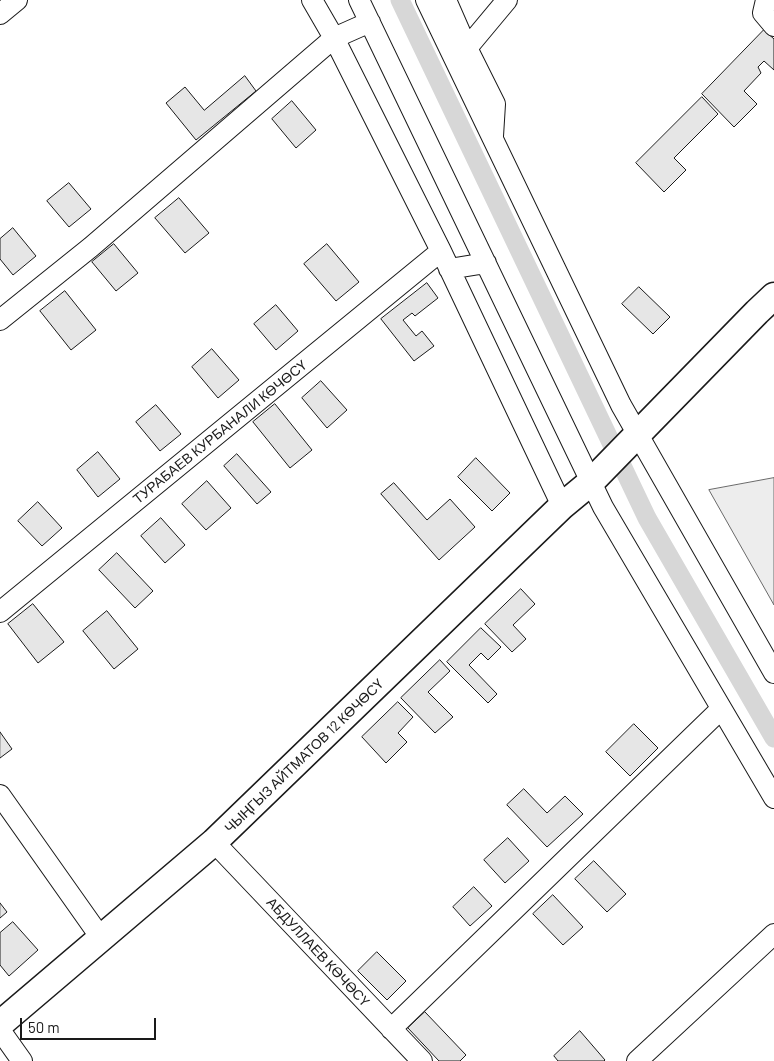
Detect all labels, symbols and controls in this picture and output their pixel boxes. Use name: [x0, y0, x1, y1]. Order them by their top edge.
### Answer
street label: ТУРАБАЕВ КУРБАНАЛИ КӨЧӨСҮ: [130, 357, 310, 507]
street label: ЧЫҢГЫЗ АЙТМАТОВ 12 КӨЧӨСҮ: [221, 676, 387, 836]
street label: АБДУЛЛАЕВ КӨЧӨСҮ: [263, 894, 373, 1010]
scale bar: [22, 1008, 159, 1040]
text: 50 m: [28, 1018, 60, 1036]

